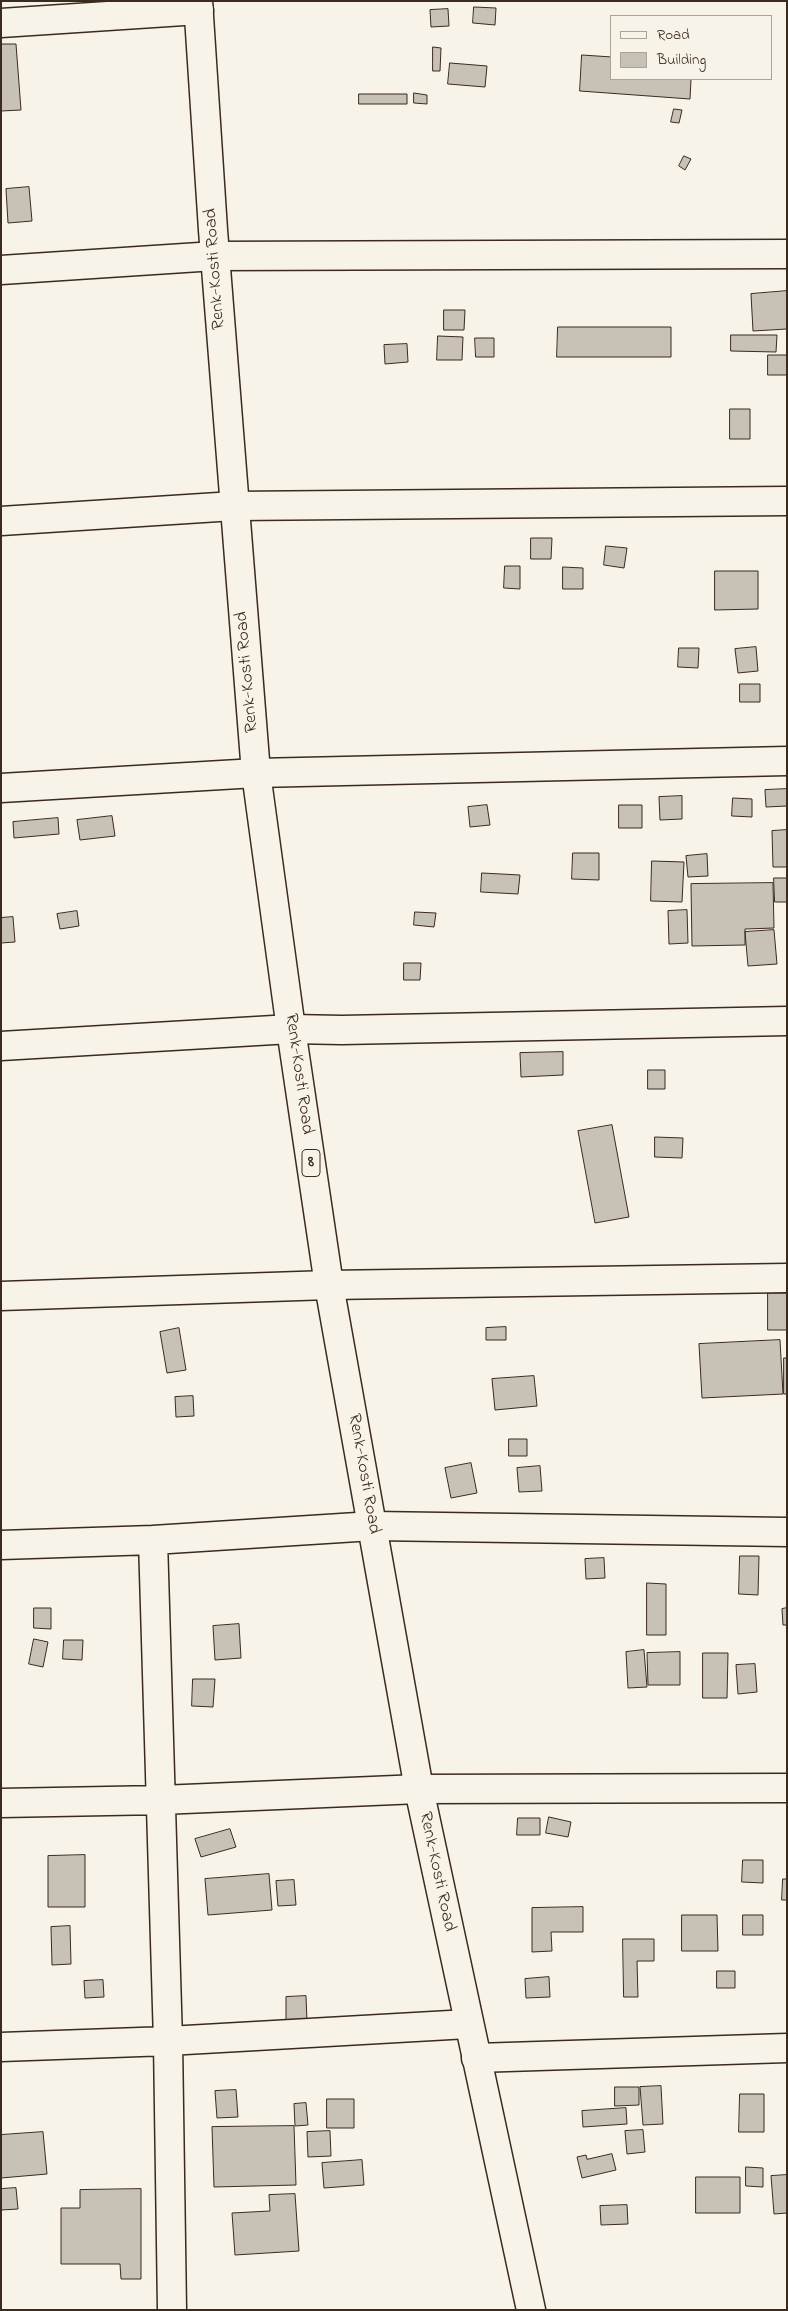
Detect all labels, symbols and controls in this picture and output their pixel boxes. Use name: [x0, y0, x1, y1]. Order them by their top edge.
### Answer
legend: [610, 15, 773, 80]
text: Road: [657, 24, 690, 46]
text: Building: [657, 49, 706, 71]
street label: Renk-Kosti Road: [201, 208, 231, 330]
street label: Renk-Kosti Road: [232, 610, 264, 734]
street label: Renk-Kosti Road: [279, 1012, 317, 1136]
road number: 8: [302, 1150, 320, 1176]
street label: Renk-Kosti Road: [342, 1412, 384, 1536]
street label: Renk-Kosti Road: [413, 1810, 459, 1934]

